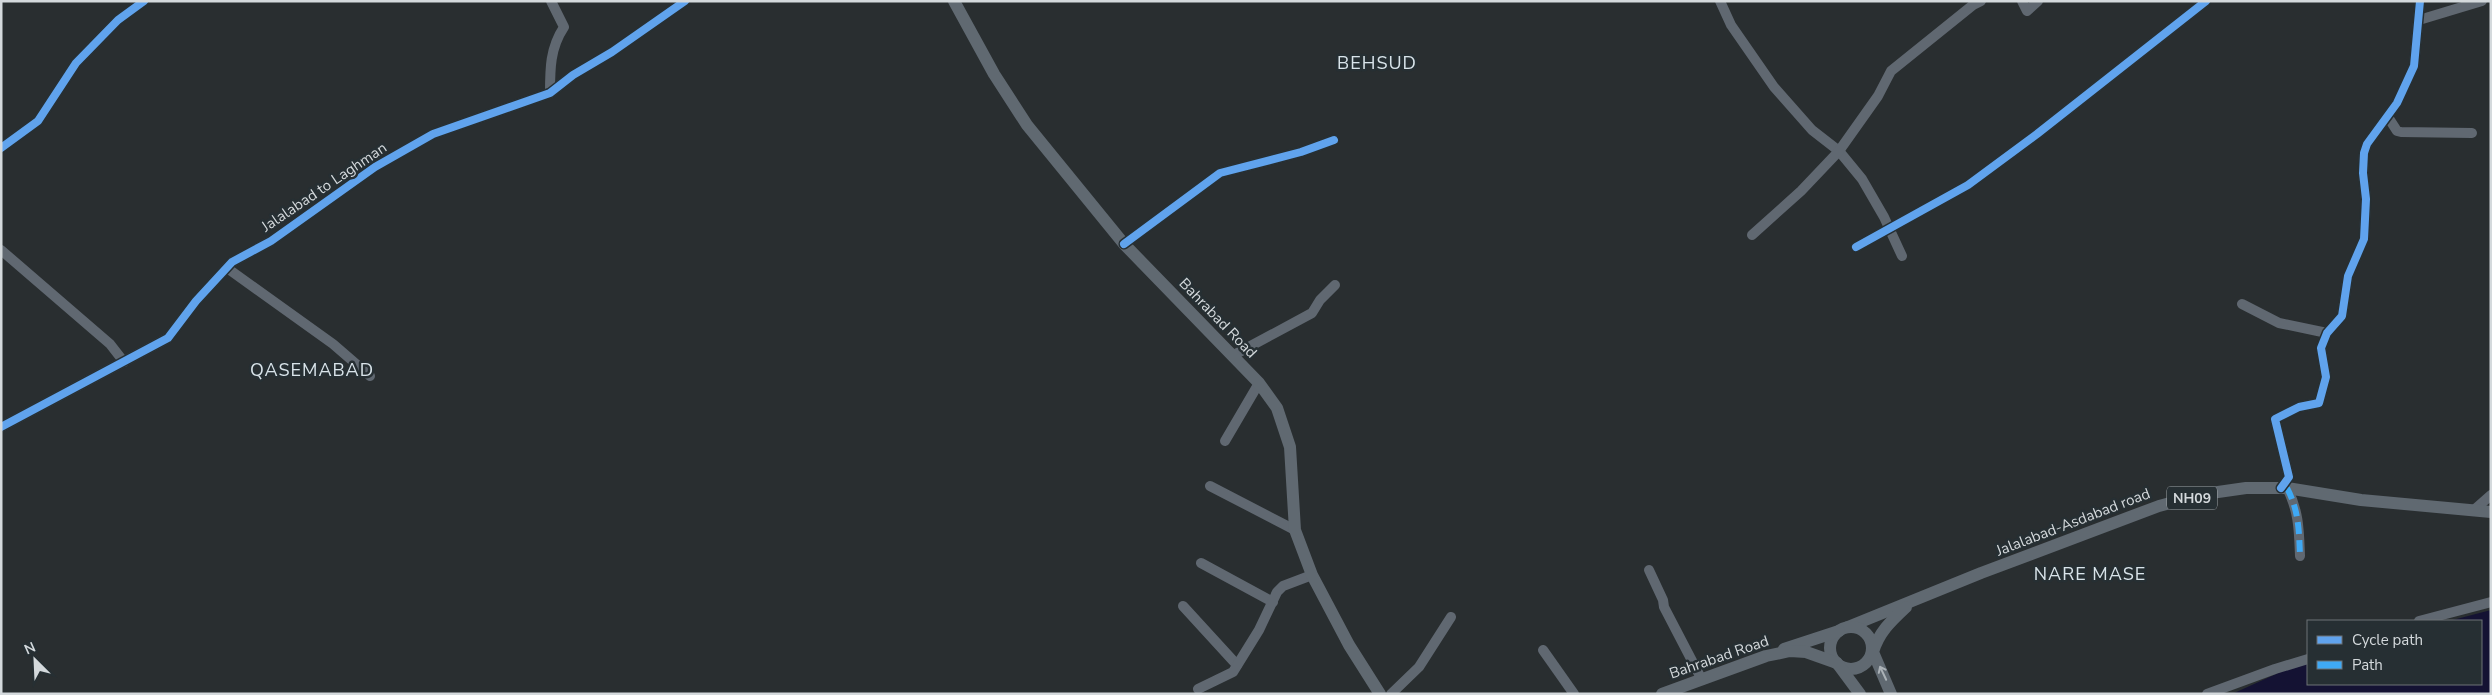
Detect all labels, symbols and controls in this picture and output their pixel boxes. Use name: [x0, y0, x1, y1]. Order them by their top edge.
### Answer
district label: BEHSUD: [1337, 51, 1417, 75]
street label: Jalalabad to Laghman: [257, 138, 391, 237]
street label: Bahrabad Road: [1175, 274, 1261, 362]
district label: QASEMABAD: [250, 358, 374, 382]
street label: Jalalabad-Asdabad road: [1992, 483, 2153, 561]
road number: NH09: [2167, 486, 2217, 509]
district label: NARE MASE: [2034, 562, 2146, 586]
legend: [2307, 620, 2482, 685]
text: Cycle path: [2352, 630, 2423, 650]
street label: Bahrabad Road: [1667, 631, 1771, 683]
north arrow: [10, 635, 60, 685]
text: N: [21, 638, 39, 659]
text: Path: [2352, 655, 2383, 675]
one-way arrow: [1877, 666, 1887, 681]

